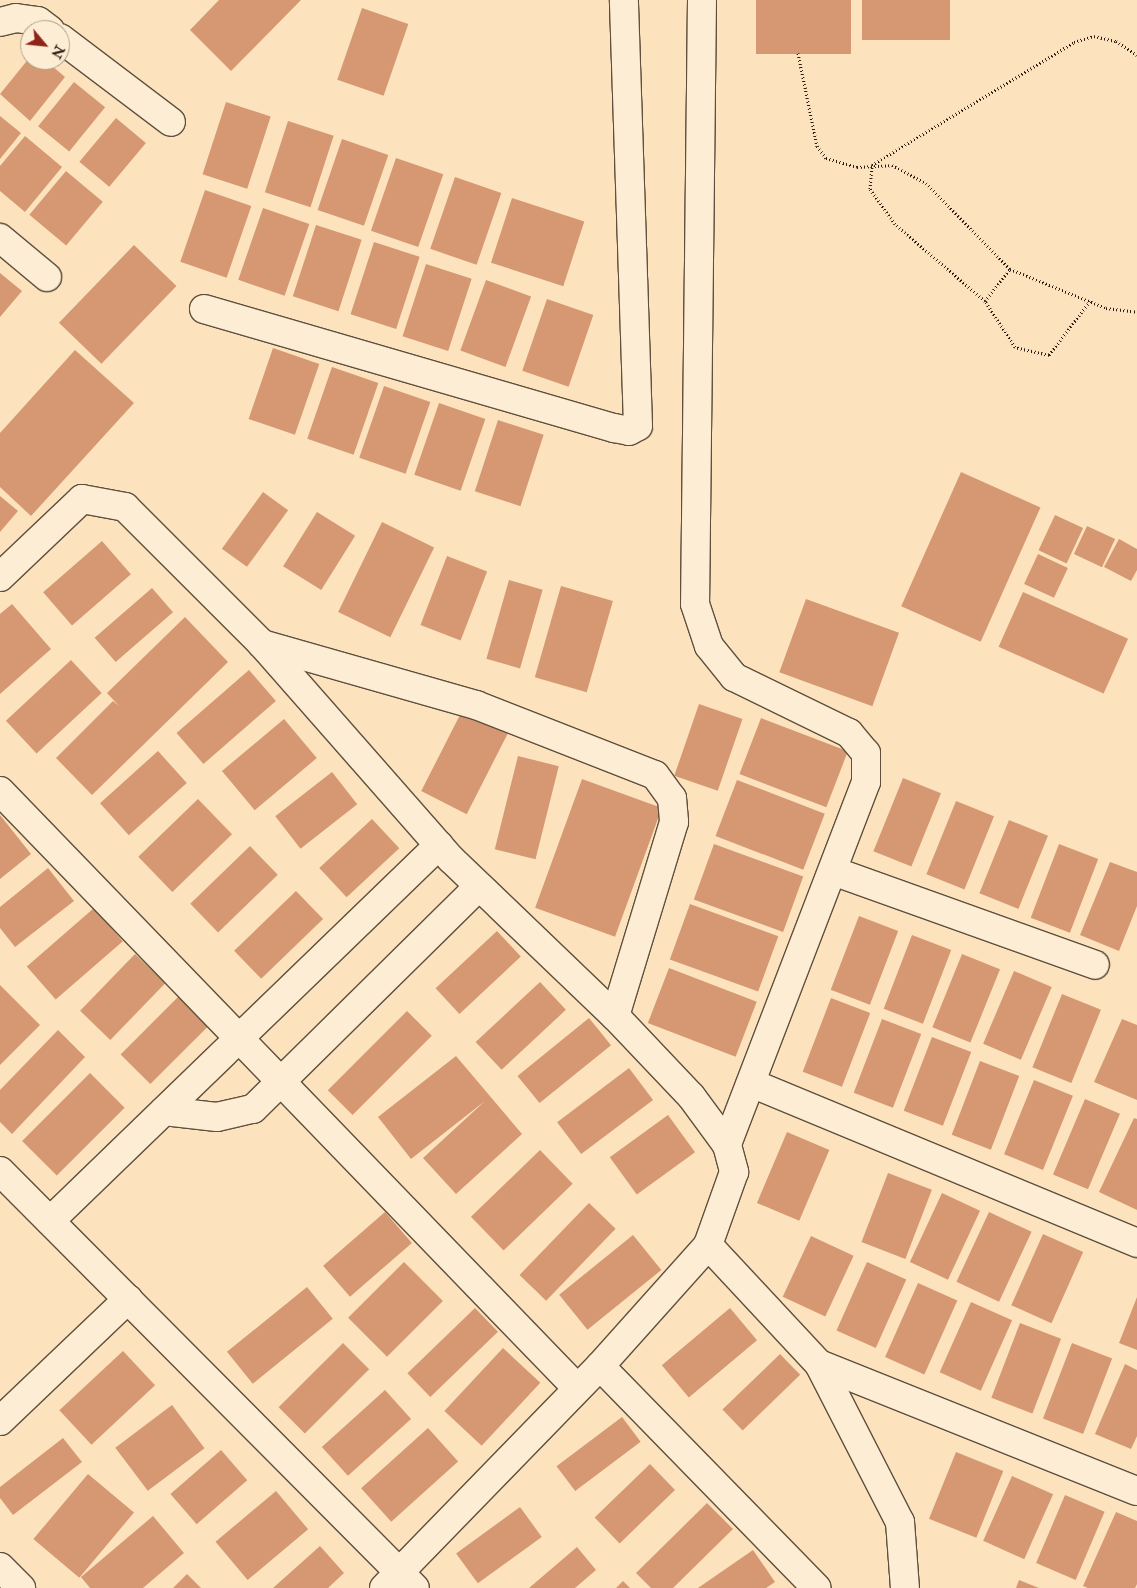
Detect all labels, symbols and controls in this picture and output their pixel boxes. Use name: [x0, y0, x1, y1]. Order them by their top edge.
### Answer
north arrow: [20, 20, 70, 70]
text: N: [47, 42, 68, 61]

